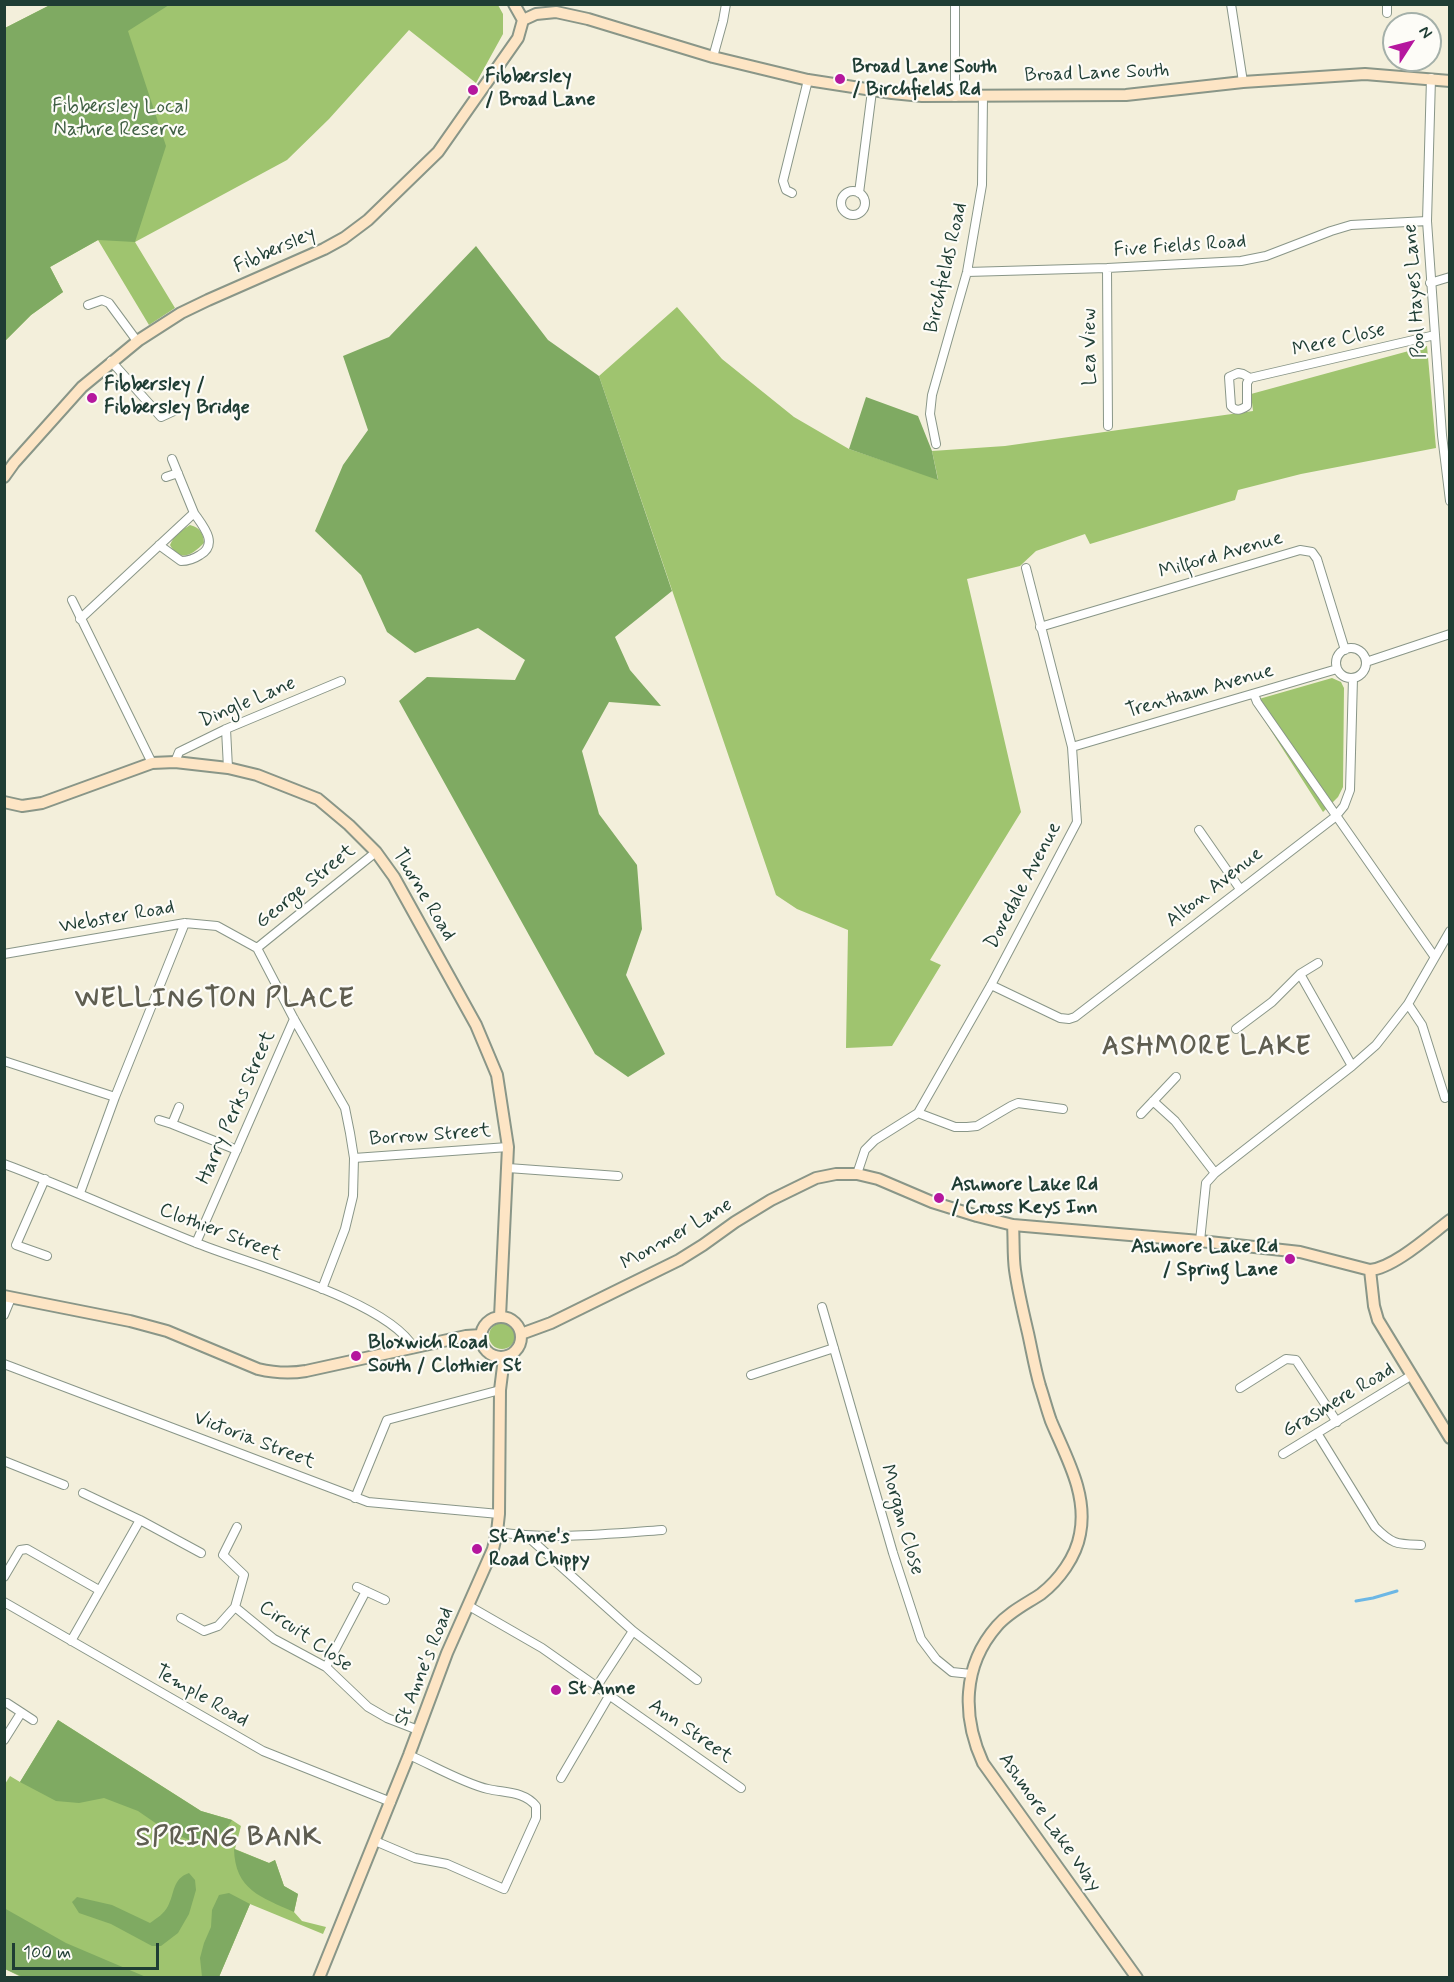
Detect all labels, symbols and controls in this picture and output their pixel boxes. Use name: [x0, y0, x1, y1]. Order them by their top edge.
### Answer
north arrow: [1382, 12, 1442, 72]
text: N: [1414, 22, 1437, 43]
place label: Broad Lane South / Birchfields Rd: [852, 56, 997, 103]
street label: Broad Lane South: [1024, 59, 1170, 89]
place label: Fibbersley / Broad Lane: [485, 66, 595, 113]
marker: Broad Lane South / Birchfields Rd: [833, 72, 847, 86]
marker: Fibbersley / Broad Lane: [466, 83, 480, 97]
park label: Fibbersley Local Nature Reserve: [52, 96, 188, 143]
street label: Birchfields Road: [920, 200, 974, 336]
street label: Fibbersley: [230, 222, 320, 280]
street label: Pool Hayes Lane: [1399, 223, 1433, 359]
street label: Five Fields Road: [1113, 230, 1247, 264]
street label: Lea View: [1079, 309, 1103, 385]
street label: Mere Close: [1290, 319, 1388, 363]
place label: Fibbersley / Fibbersley Bridge: [104, 374, 250, 421]
marker: Fibbersley / Fibbersley Bridge: [85, 391, 99, 405]
street label: Milford Avenue: [1156, 527, 1286, 585]
street label: Trentham Avenue: [1123, 659, 1277, 725]
street label: Dingle Lane: [196, 672, 300, 734]
street label: Dovedale Avenue: [980, 818, 1068, 954]
street label: George Street: [251, 839, 361, 935]
street label: Alton Avenue: [1162, 843, 1268, 933]
street label: Thorne Road: [386, 844, 460, 946]
street label: Webster Road: [58, 896, 176, 940]
district label: WELLINGTON PLACE: [76, 985, 354, 1017]
street label: Harry Perks Street: [192, 1028, 282, 1188]
district label: ASHMORE LAKE: [1103, 1033, 1311, 1065]
street label: Borrow Street: [368, 1120, 492, 1152]
place label: Ashmore Lake Rd / Cross Keys Inn: [951, 1174, 1098, 1221]
marker: Ashmore Lake Rd / Cross Keys Inn: [932, 1191, 946, 1205]
street label: Monmer Lane: [617, 1193, 737, 1277]
street label: Clothier Street: [155, 1199, 285, 1267]
place label: Ashmore Lake Rd / Spring Lane: [1131, 1236, 1278, 1283]
marker: Ashmore Lake Rd / Spring Lane: [1283, 1252, 1297, 1266]
place label: Bloxwich Road South / Clothier St: [368, 1332, 521, 1379]
marker: Bloxwich Road South / Clothier St: [349, 1349, 363, 1363]
street label: Grasmere Road: [1279, 1358, 1399, 1444]
street label: Victoria Street: [190, 1407, 318, 1475]
street label: Morgan Close: [874, 1462, 928, 1578]
place label: St Anne's Road Chippy: [489, 1526, 590, 1573]
marker: St Anne's Road Chippy: [470, 1542, 484, 1556]
street label: Circuit Close: [254, 1596, 356, 1678]
street label: St Anne's Road: [390, 1604, 460, 1730]
street label: Temple Road: [150, 1660, 252, 1734]
place label: St Anne: [568, 1678, 635, 1702]
marker: St Anne: [549, 1683, 563, 1697]
street label: Ann Street: [643, 1694, 737, 1770]
street label: Ashmore Lake Way: [992, 1749, 1106, 1897]
district label: SPRING BANK: [136, 1824, 322, 1856]
scale bar: [15, 1931, 162, 1969]
text: 100 m: [23, 1941, 71, 1965]

